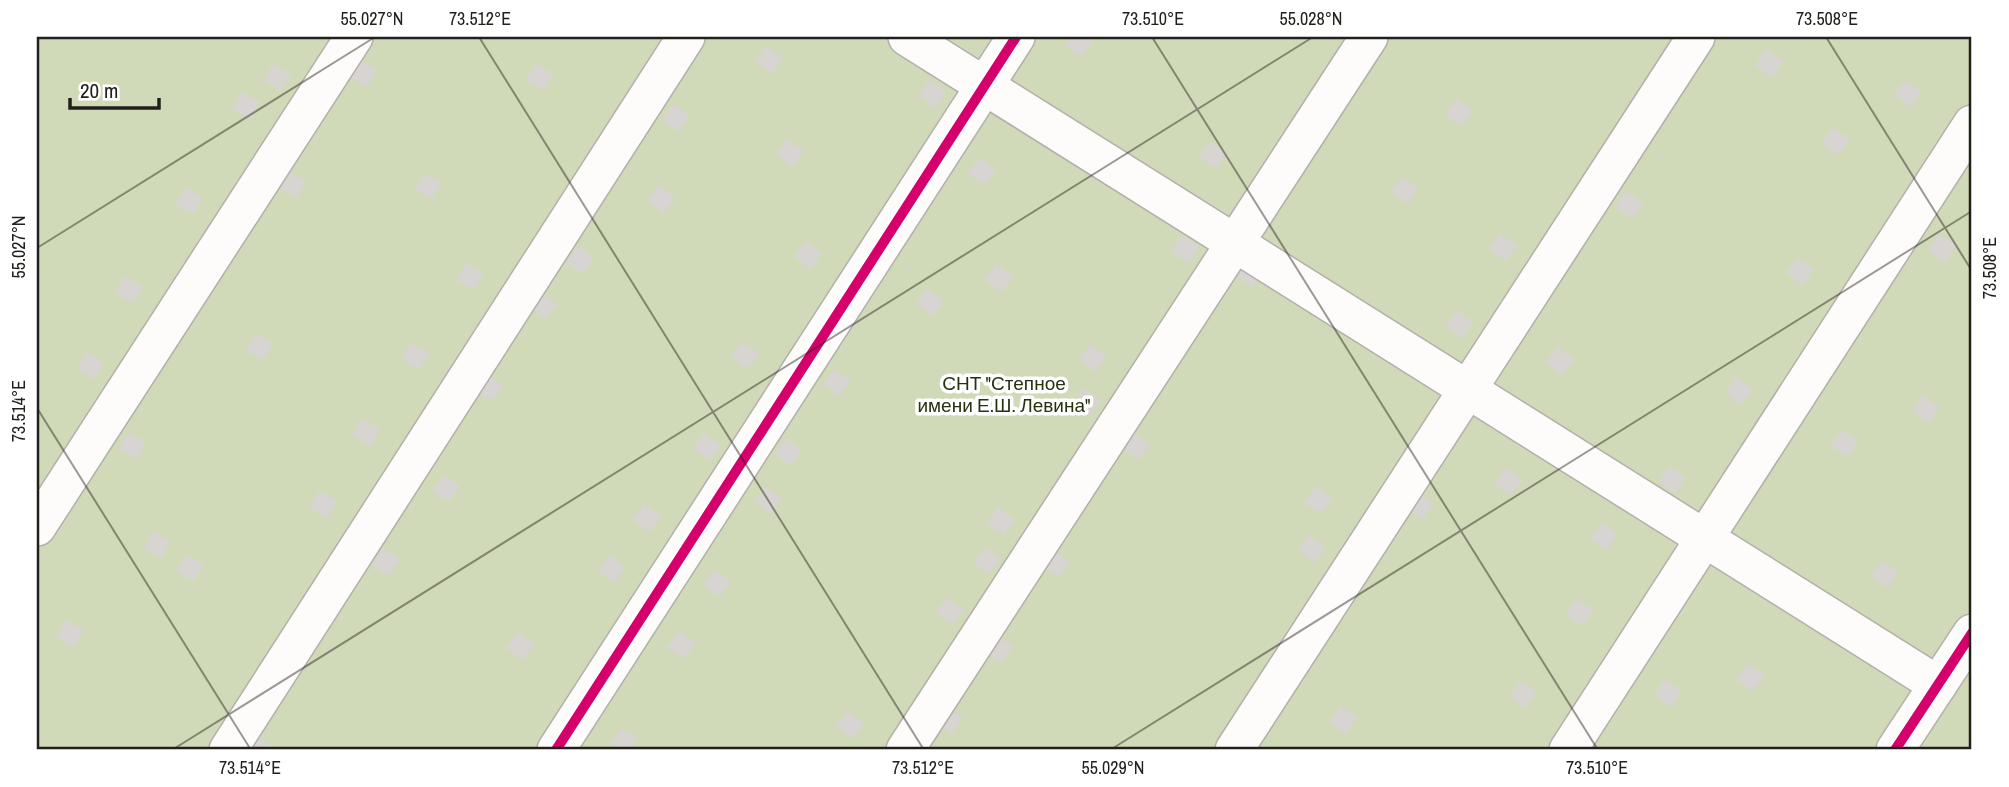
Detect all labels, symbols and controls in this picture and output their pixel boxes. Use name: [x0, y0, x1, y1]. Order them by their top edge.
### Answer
text: 55.027°N: [341, 6, 404, 31]
text: 73.512°E: [449, 6, 511, 31]
text: 73.510°E: [1122, 6, 1184, 31]
text: 55.028°N: [1280, 6, 1343, 31]
text: 73.508°E: [1796, 6, 1858, 31]
scale bar: [70, 66, 159, 110]
text: 20 m: [80, 76, 118, 105]
text: 55.027°N: [6, 216, 31, 279]
text: 73.508°E: [1977, 237, 2002, 299]
park label: СНТ "Степное имени Е.Ш. Левина": [917, 370, 1091, 418]
text: 73.514°E: [6, 380, 31, 442]
text: 73.514°E: [219, 755, 281, 780]
text: 73.512°E: [892, 755, 954, 780]
text: 55.029°N: [1082, 755, 1145, 780]
text: 73.510°E: [1566, 755, 1628, 780]

